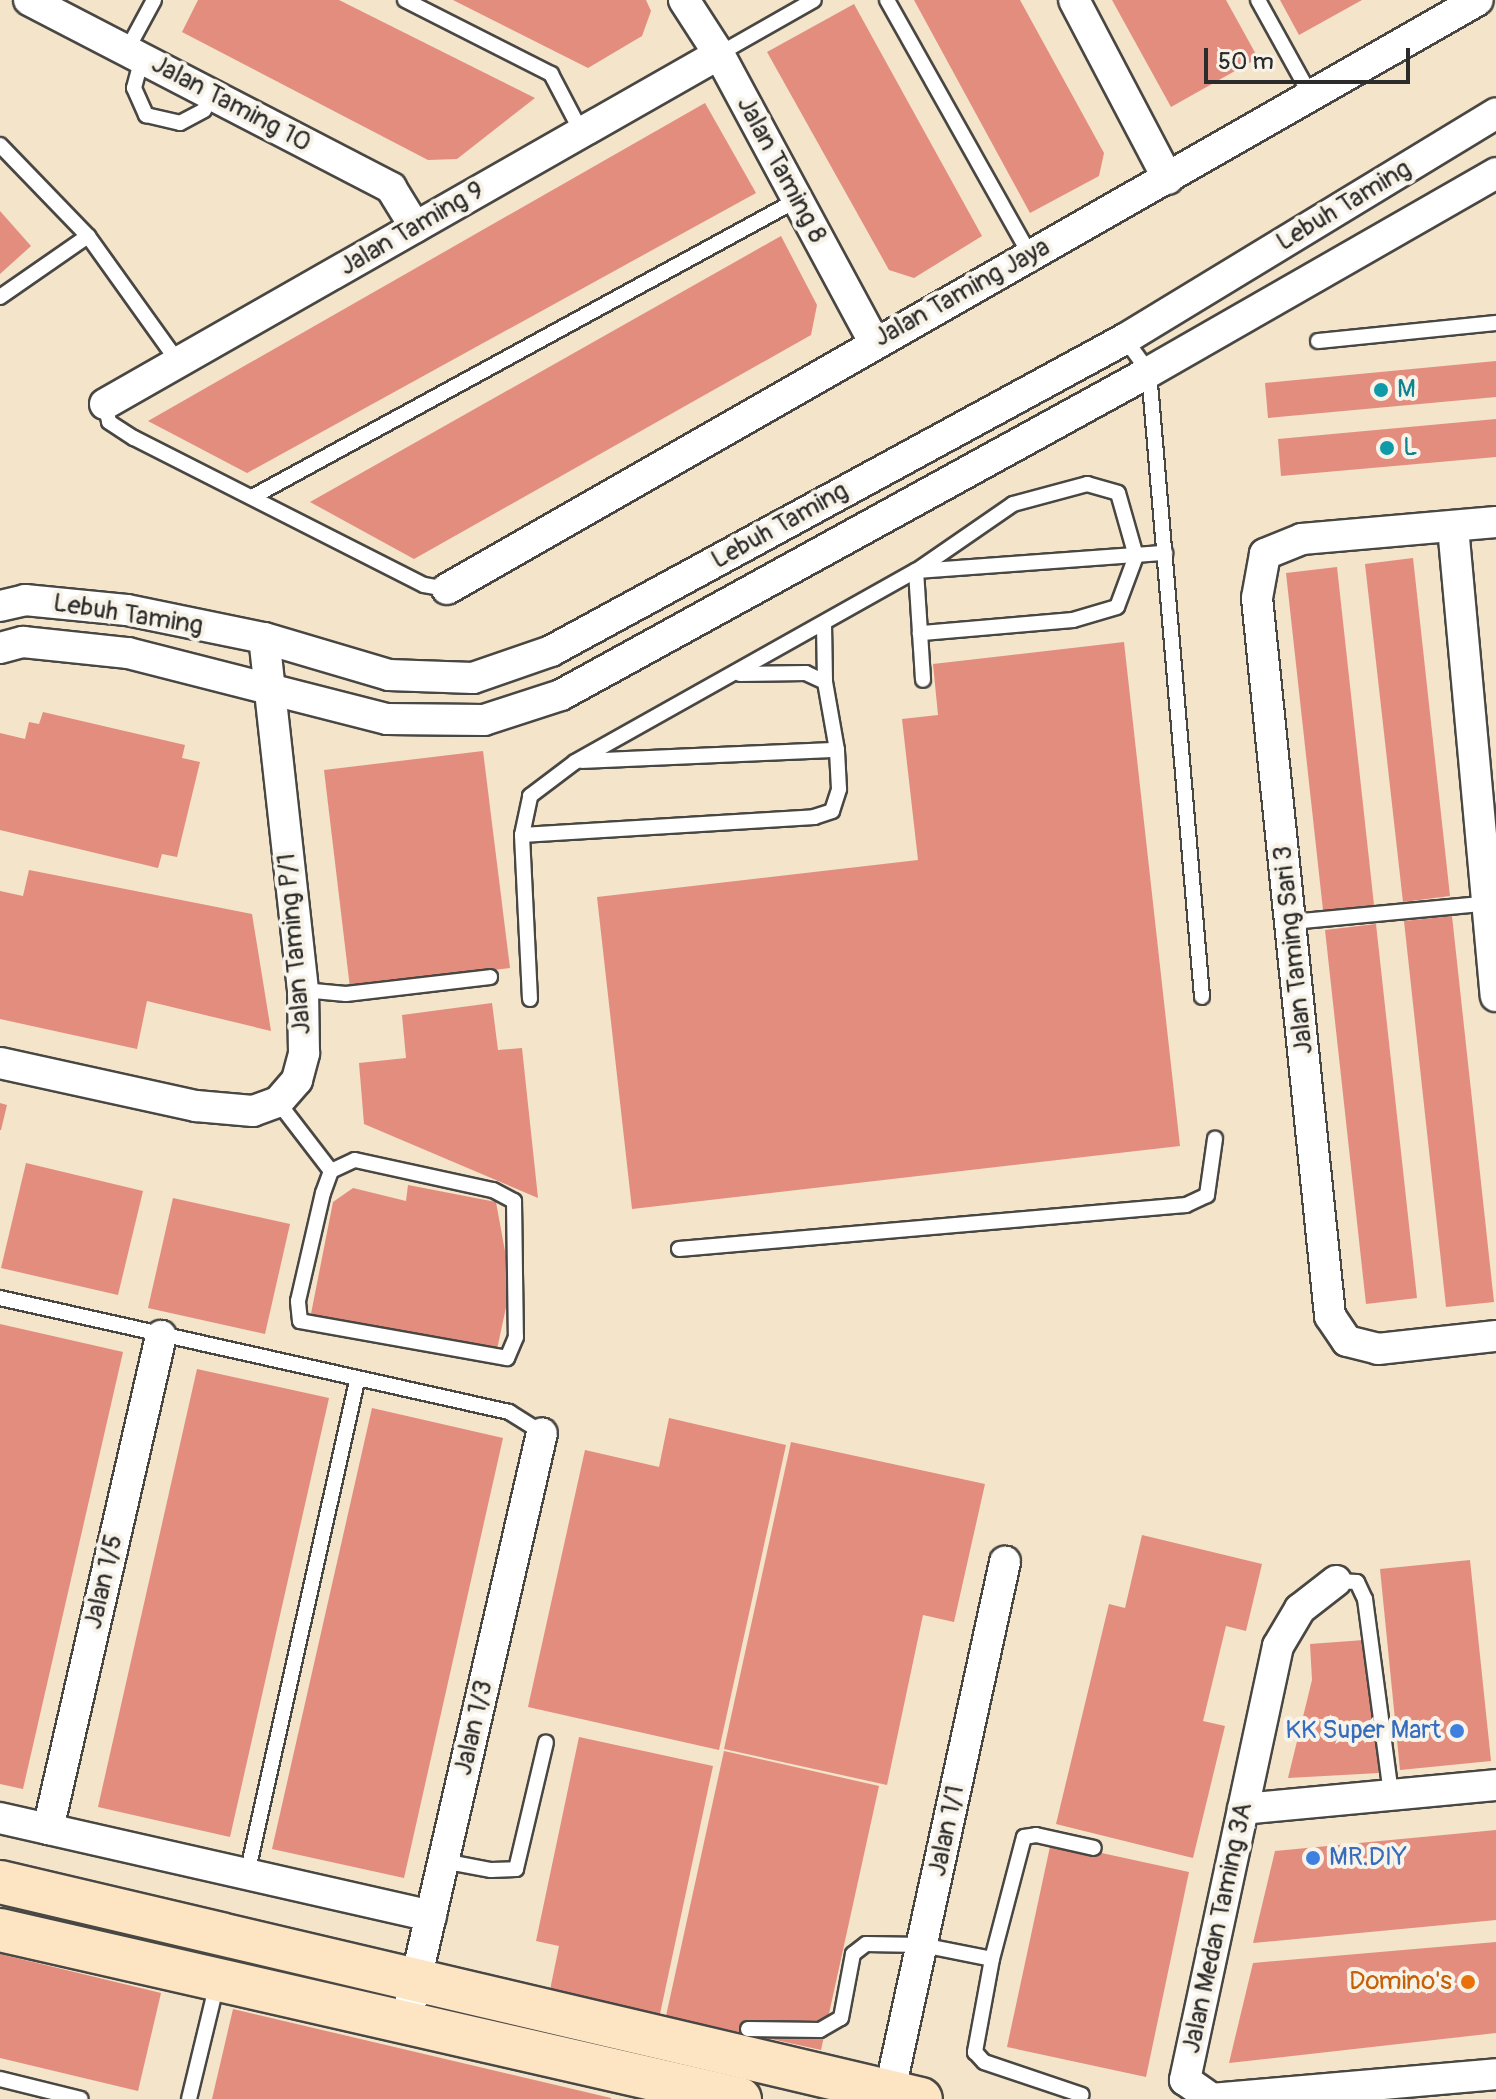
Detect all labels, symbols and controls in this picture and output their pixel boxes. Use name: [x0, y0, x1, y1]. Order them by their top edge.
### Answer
scale bar: [1208, 32, 1414, 82]
text: 50 m: [1218, 47, 1274, 76]
street label: Jalan Taming 10: [146, 49, 316, 159]
street label: Jalan Taming 8: [729, 91, 833, 249]
street label: Lebuh Taming: [1271, 154, 1417, 258]
street label: Jalan Taming 9: [334, 175, 490, 283]
street label: Jalan Taming Jaya: [869, 232, 1055, 354]
place label: M: [1397, 374, 1416, 406]
marker: M: [1372, 381, 1390, 399]
place label: L: [1403, 432, 1418, 464]
marker: L: [1378, 439, 1396, 457]
street label: Lebuh Taming: [706, 476, 854, 576]
street label: Lebuh Taming: [51, 588, 205, 642]
street label: Jalan Taming Sari 3: [1268, 844, 1320, 1056]
street label: Jalan Taming P/1: [272, 852, 318, 1036]
street label: Jalan 1/5: [78, 1532, 130, 1632]
street label: Jalan 1/3: [448, 1678, 500, 1778]
place label: KK Super Mart: [1285, 1715, 1441, 1747]
marker: KK Super Mart: [1448, 1722, 1466, 1740]
street label: Jalan 1/1: [922, 1783, 972, 1879]
street label: Jalan Medan Taming 3A: [1176, 1800, 1260, 2056]
place label: MR.DIY: [1329, 1842, 1407, 1874]
marker: MR.DIY: [1304, 1849, 1322, 1867]
place label: Domino's: [1349, 1966, 1452, 1998]
marker: Domino's: [1459, 1973, 1477, 1991]

